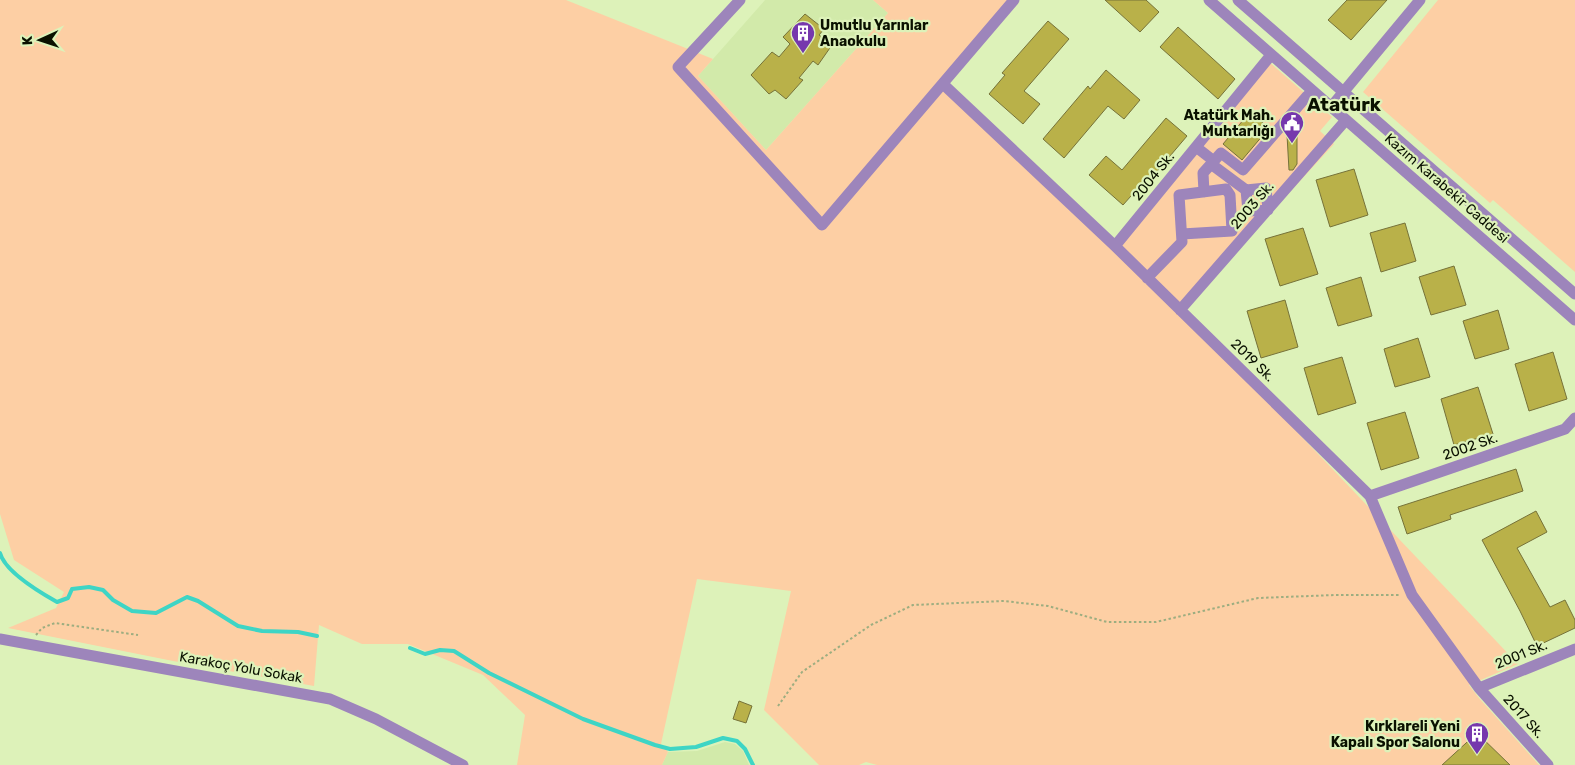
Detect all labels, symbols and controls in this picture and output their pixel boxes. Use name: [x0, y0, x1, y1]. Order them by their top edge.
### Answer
north arrow: [15, 15, 65, 65]
place label: Umutlu Yarınlar Anaokulu: [820, 17, 929, 50]
building icon: Umutlu Yarınlar Anaokulu: [790, 20, 816, 54]
text: K: [19, 35, 36, 46]
district label: Atatürk: [1307, 93, 1381, 116]
place label: Atatürk Mah. Muhtarlığı: [1184, 107, 1274, 140]
public building icon: Atatürk Mah. Muhtarlığı: [1279, 110, 1305, 144]
street label: Kazım Karabekir Caddesi: [1381, 130, 1512, 247]
street label: 2004 Sk.: [1129, 149, 1178, 204]
street label: 2003 Sk.: [1227, 178, 1278, 233]
street label: 2019 Sk.: [1227, 335, 1278, 385]
street label: 2002 Sk.: [1440, 429, 1500, 464]
street label: 2001 Sk.: [1493, 636, 1550, 673]
street label: Karakoç Yolu Sokak: [178, 648, 305, 687]
street label: 2017 Sk.: [1500, 691, 1548, 742]
place label: Kırklareli Yeni Kapalı Spor Salonu: [1331, 718, 1460, 751]
building icon: Kırklareli Yeni Kapalı Spor Salonu: [1464, 721, 1490, 755]

